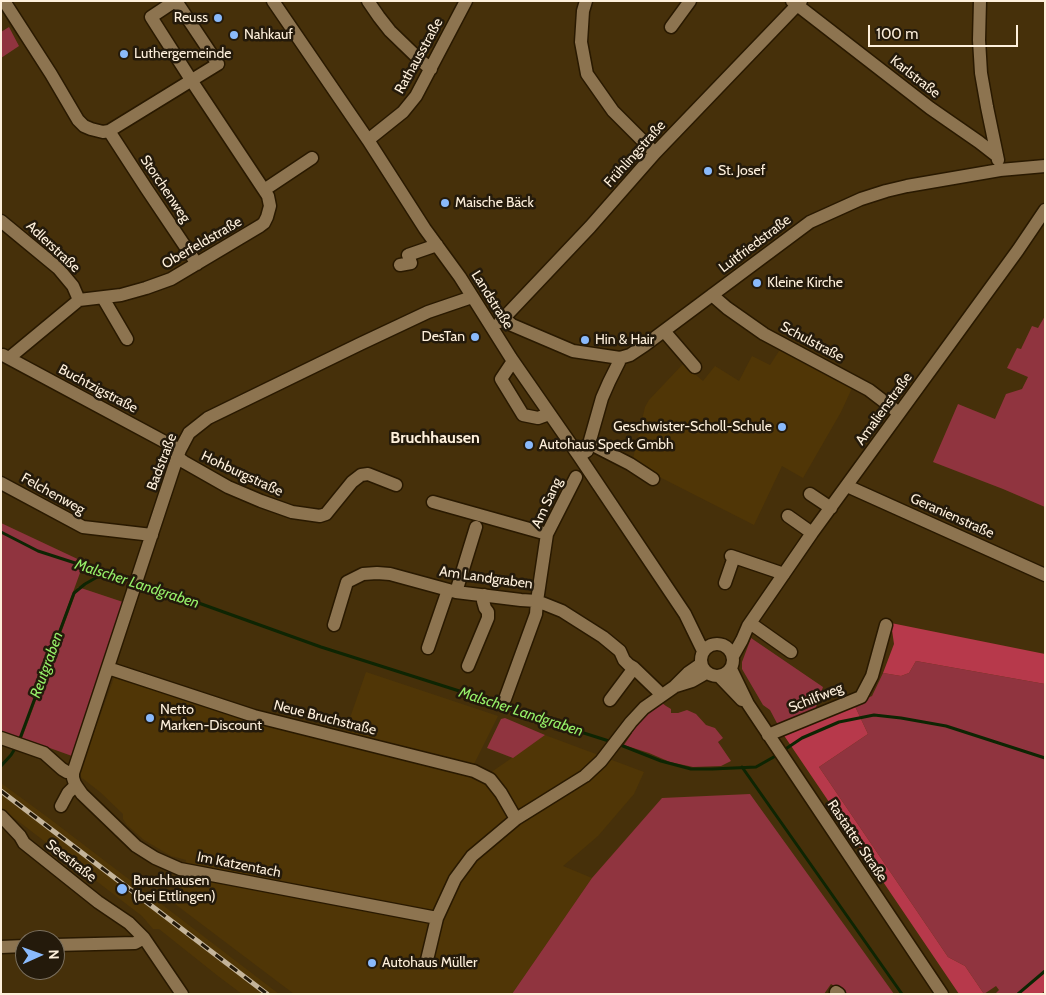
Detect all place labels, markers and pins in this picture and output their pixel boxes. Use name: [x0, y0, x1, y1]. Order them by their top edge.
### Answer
place label: Reuss: [174, 10, 208, 26]
marker: Reuss: [212, 12, 224, 24]
place label: Nahkauf: [244, 27, 293, 43]
marker: Nahkauf: [228, 29, 240, 41]
place label: Luthergemeinde: [134, 46, 231, 62]
marker: Luthergemeinde: [118, 48, 130, 60]
place label: St. Josef: [718, 163, 765, 179]
marker: St. Josef: [702, 165, 714, 177]
place label: Maische Bäck: [455, 195, 534, 211]
marker: Maische Bäck: [439, 197, 451, 209]
place label: Kleine Kirche: [767, 275, 843, 291]
marker: Kleine Kirche: [751, 277, 763, 289]
place label: DesTan: [422, 329, 465, 345]
marker: DesTan: [469, 331, 481, 343]
place label: Hin & Hair: [595, 332, 654, 348]
marker: Hin & Hair: [579, 334, 591, 346]
place label: Geschwister-Scholl-Schule: [613, 419, 772, 435]
marker: Geschwister-Scholl-Schule: [776, 421, 788, 433]
place label: Autohaus Speck Gmbh: [539, 437, 674, 453]
marker: Autohaus Speck Gmbh: [523, 439, 535, 451]
place label: Netto Marken-Discount: [160, 702, 262, 734]
marker: Netto Marken-Discount: [144, 712, 156, 724]
place label: Bruchhausen (bei Ettlingen): [133, 873, 216, 906]
marker: Bruchhausen (bei Ettlingen): [115, 882, 129, 896]
place label: Autohaus Müller: [382, 955, 477, 971]
marker: Autohaus Müller: [366, 957, 378, 969]

